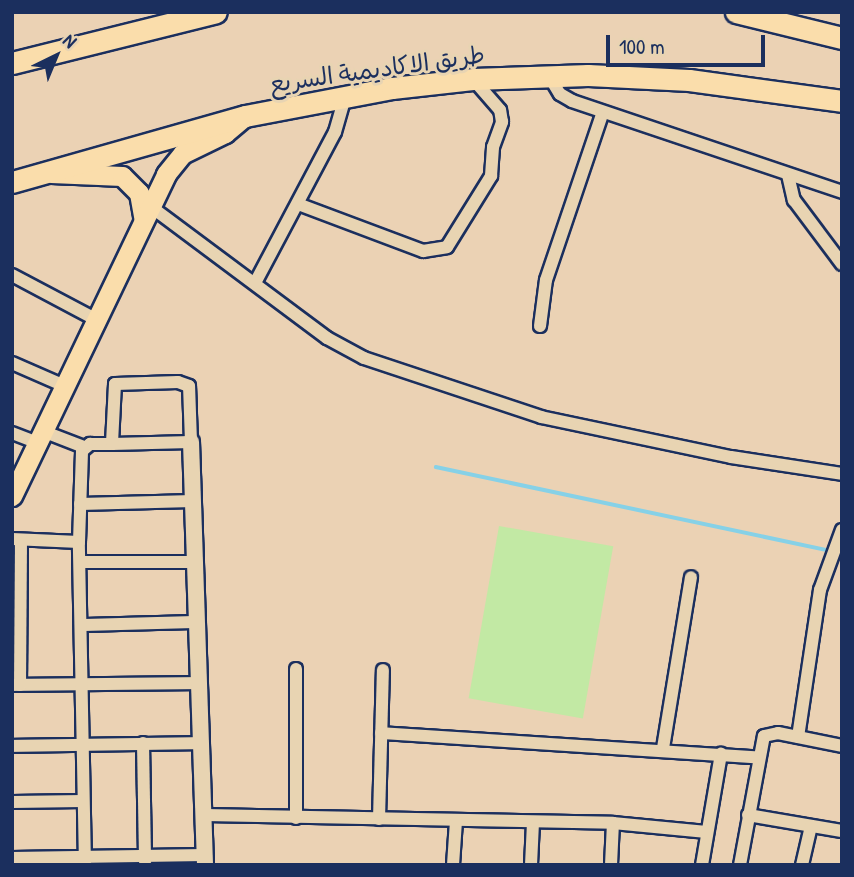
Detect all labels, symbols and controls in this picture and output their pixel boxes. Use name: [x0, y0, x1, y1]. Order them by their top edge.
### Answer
north arrow: [21, 21, 91, 91]
scale bar: [609, 21, 768, 65]
text: N: [58, 28, 83, 54]
text: 100 m: [619, 32, 665, 61]
street label: طريق الاكاديمية السريع: [268, 40, 486, 98]

